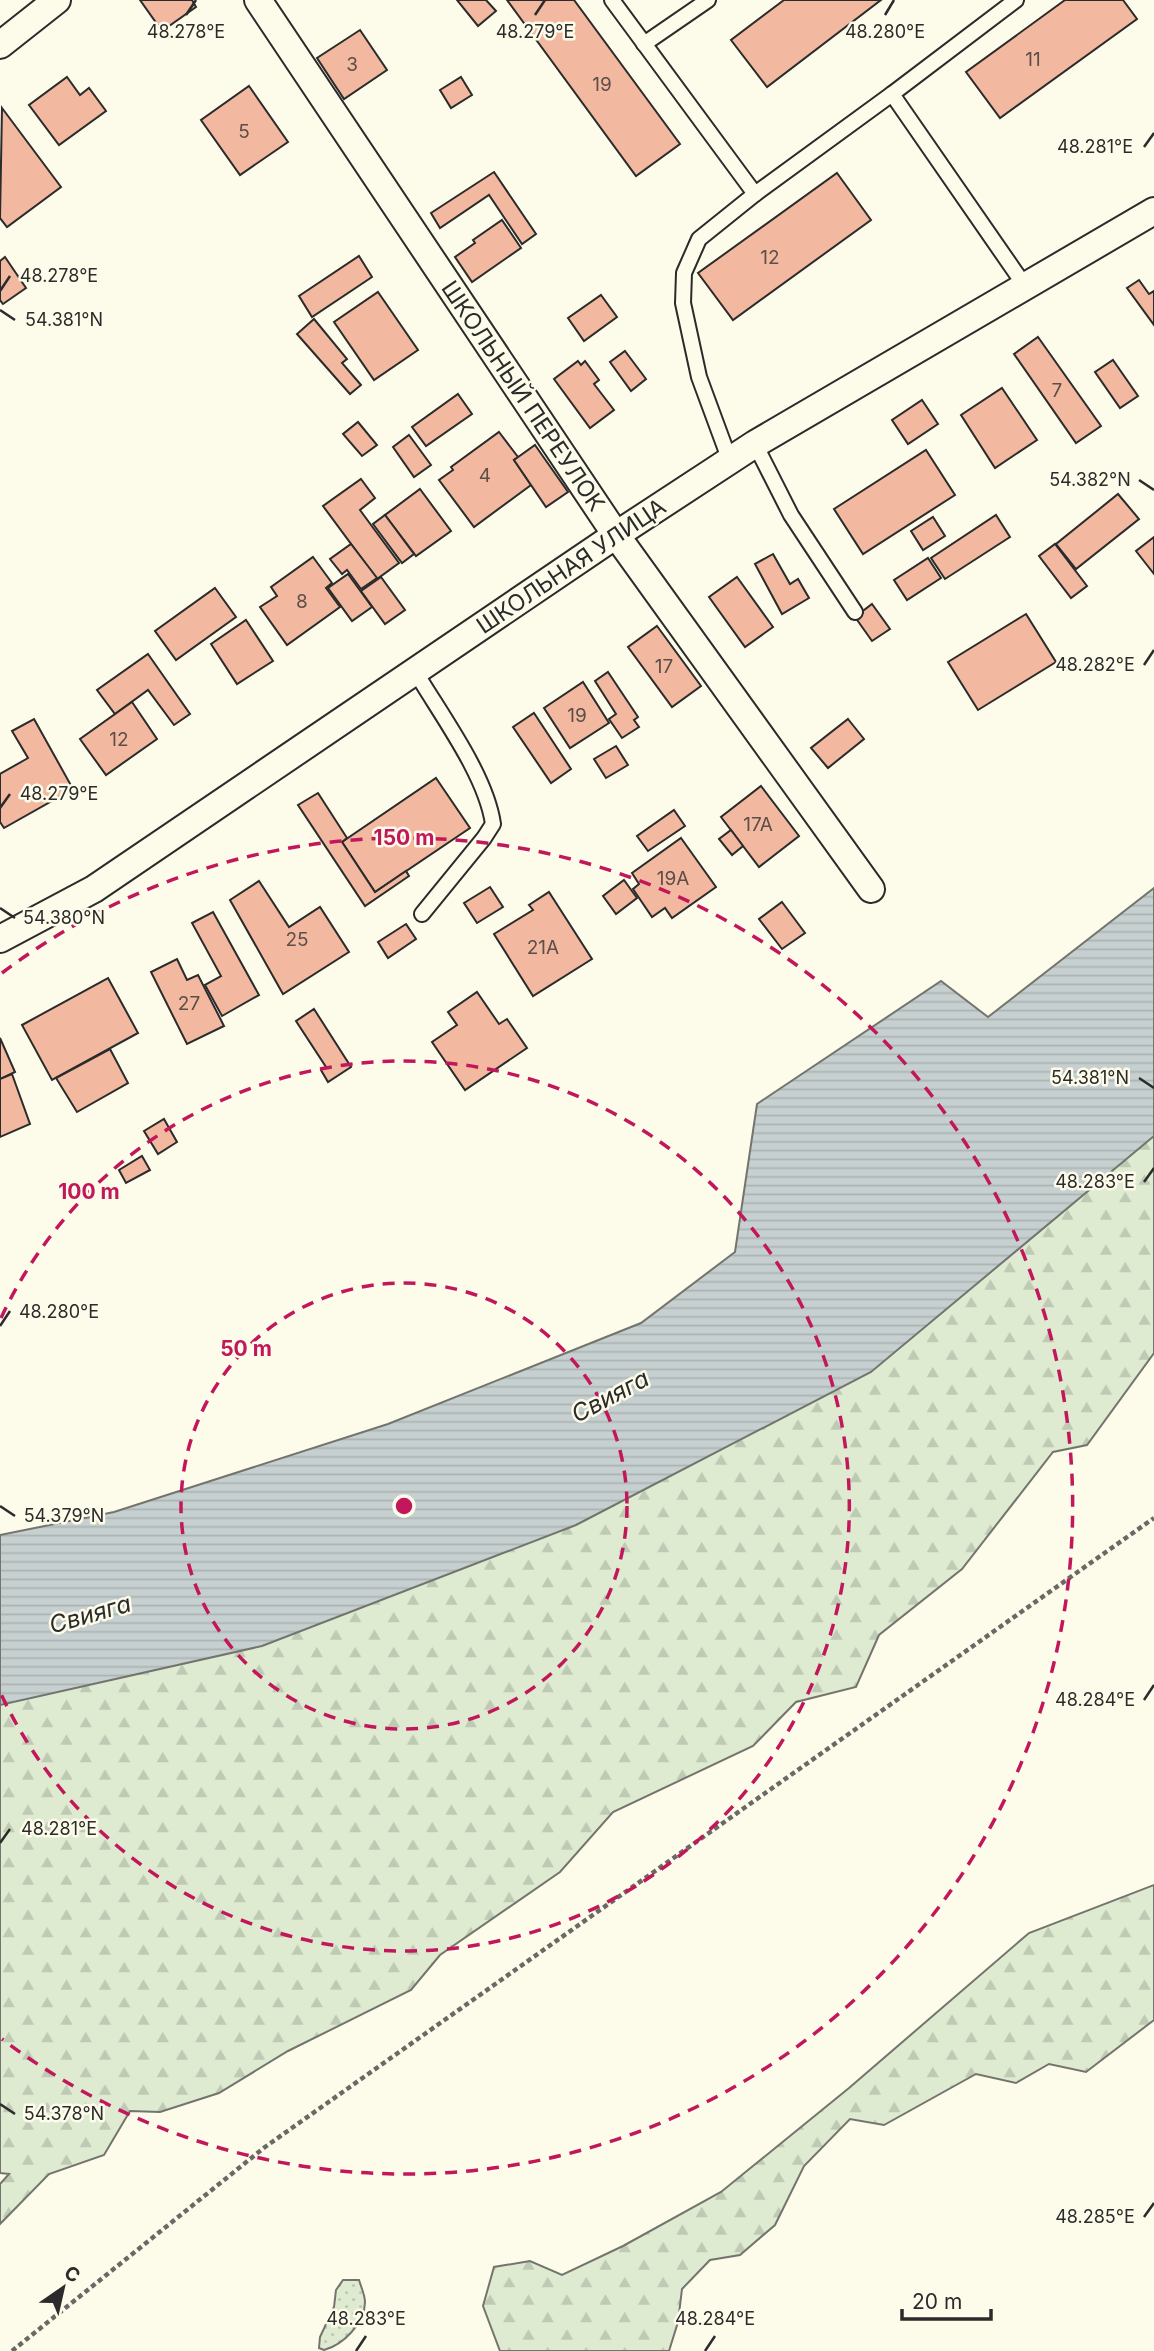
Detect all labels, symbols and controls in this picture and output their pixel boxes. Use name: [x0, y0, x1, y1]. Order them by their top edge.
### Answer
text: 48.278°E: [147, 21, 225, 42]
text: 48.279°E: [496, 21, 574, 42]
text: 48.280°E: [845, 21, 925, 42]
house number: 11: [1025, 48, 1041, 71]
house number: 3: [346, 53, 358, 76]
house number: 19: [592, 73, 612, 96]
house number: 5: [238, 120, 250, 143]
text: 48.281°E: [1057, 136, 1133, 157]
house number: 12: [760, 246, 780, 269]
text: 48.278°E: [20, 265, 98, 286]
street label: ШКОЛЬНЫЙ ПЕРЕУЛОК: [435, 276, 611, 516]
text: 54.381°N: [25, 309, 103, 330]
house number: 7: [1052, 379, 1062, 402]
house number: 4: [479, 464, 491, 487]
text: 54.382°N: [1049, 469, 1131, 490]
street label: ШКОЛЬНАЯ УЛИЦА: [471, 492, 671, 640]
house number: 8: [296, 590, 308, 613]
text: 48.282°E: [1055, 654, 1135, 675]
house number: 17: [655, 655, 673, 678]
house number: 19: [567, 704, 587, 727]
house number: 12: [109, 728, 129, 751]
text: 48.279°E: [20, 783, 98, 804]
house number: 17А: [743, 813, 773, 836]
text: 150 m: [374, 825, 434, 850]
house number: 19А: [657, 867, 689, 890]
text: 54.380°N: [23, 907, 105, 928]
house number: 25: [285, 928, 309, 951]
house number: 21А: [527, 936, 559, 959]
house number: 27: [178, 992, 200, 1015]
text: 54.381°N: [1051, 1067, 1129, 1088]
text: 48.283°E: [1055, 1171, 1135, 1192]
text: 100 m: [58, 1179, 120, 1204]
text: 48.280°E: [19, 1301, 99, 1322]
text: 50 m: [220, 1336, 272, 1361]
water label: Свияга: [566, 1364, 654, 1428]
centre of rings: [392, 1494, 416, 1518]
text: 54.379°N: [24, 1505, 104, 1526]
water label: Свияга: [46, 1589, 134, 1639]
text: 48.284°E: [1055, 1689, 1135, 1710]
text: 48.281°E: [21, 1818, 97, 1839]
text: 54.378°N: [24, 2103, 104, 2124]
text: 48.285°E: [1055, 2206, 1135, 2227]
north arrow: [28, 2253, 98, 2323]
text: С: [60, 2261, 84, 2288]
scale bar: [902, 2278, 991, 2322]
text: 20 m: [912, 2289, 962, 2314]
text: 48.283°E: [326, 2308, 406, 2329]
text: 48.284°E: [675, 2308, 755, 2329]

